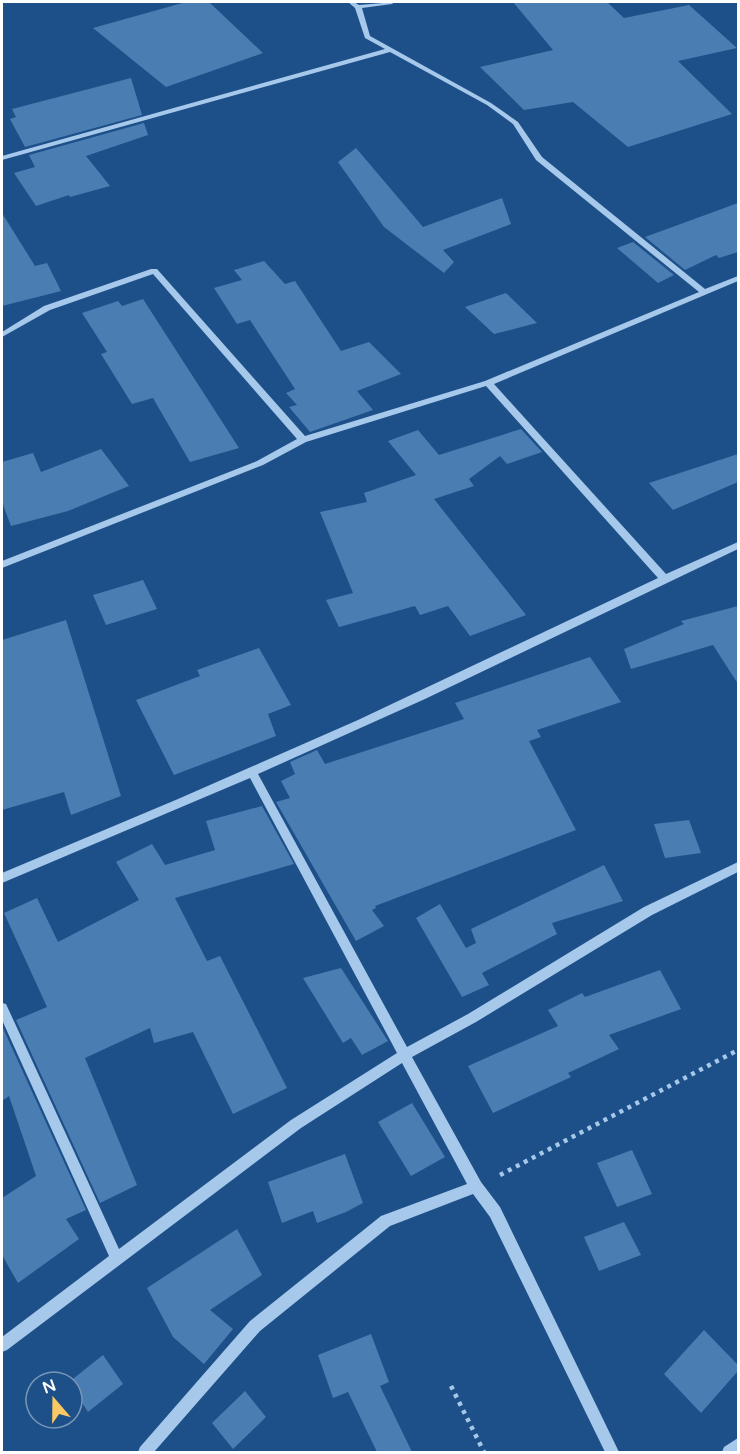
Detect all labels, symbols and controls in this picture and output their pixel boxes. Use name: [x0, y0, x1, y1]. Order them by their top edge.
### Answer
north arrow: [24, 1370, 84, 1430]
text: N: [40, 1375, 59, 1398]

